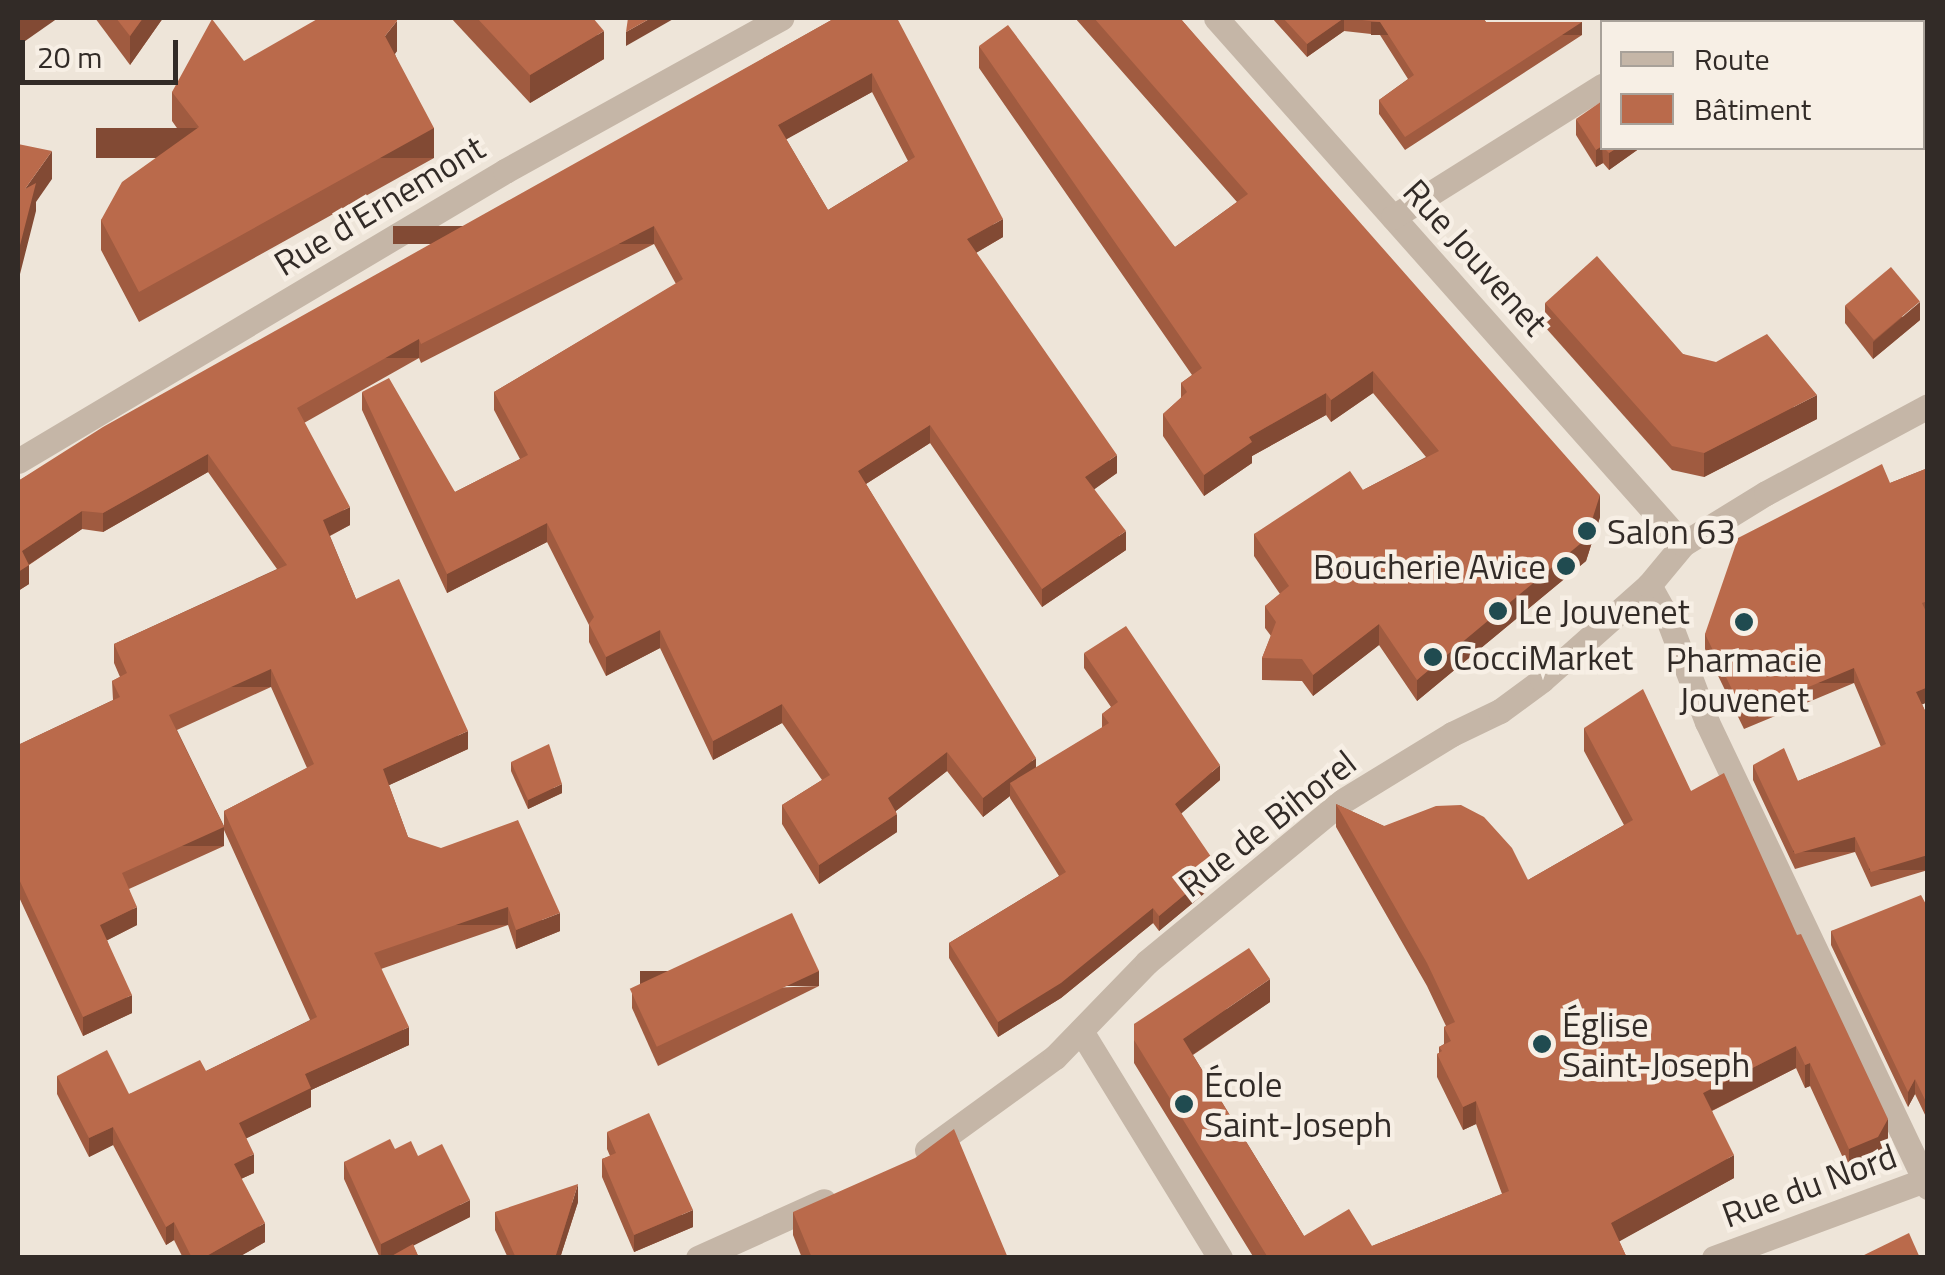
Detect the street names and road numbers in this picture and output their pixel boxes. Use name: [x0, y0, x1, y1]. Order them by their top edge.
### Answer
street label: Rue d'Ernemont: [266, 126, 492, 284]
street label: Rue Jouvenet: [1395, 170, 1557, 344]
street label: Rue de Bihorel: [1170, 741, 1364, 905]
street label: Rue du Nord: [1716, 1134, 1902, 1236]

